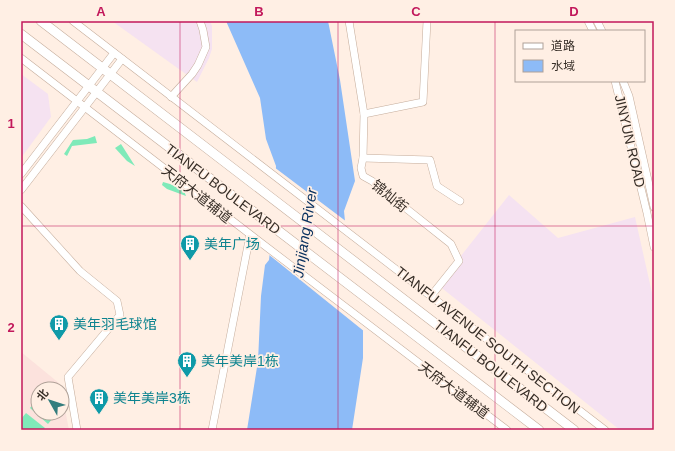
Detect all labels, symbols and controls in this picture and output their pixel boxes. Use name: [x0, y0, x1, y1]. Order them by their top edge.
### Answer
text: A: [96, 4, 106, 19]
text: B: [254, 4, 264, 19]
text: C: [411, 4, 421, 19]
text: D: [569, 4, 579, 19]
legend: [515, 30, 645, 82]
text: 道路: [551, 39, 575, 53]
text: 水域: [551, 59, 575, 73]
street label: JINYUN ROAD: [612, 93, 648, 189]
text: 1: [7, 116, 15, 131]
street label: TIANFU BOULEVARD: [162, 141, 284, 237]
street label: 天府大道辅道: [159, 162, 235, 226]
street label: 锦灿街: [369, 177, 411, 215]
water label: Jinjiang River: [289, 186, 320, 280]
building icon: 美年广场: [179, 233, 201, 261]
place label: 美年广场: [204, 236, 260, 252]
street label: TIANFU AVENUE SOUTH SECTION: [393, 263, 583, 417]
building icon: 美年羽毛球馆: [48, 313, 70, 341]
place label: 美年羽毛球馆: [73, 316, 157, 332]
street label: TIANFU BOULEVARD: [431, 317, 551, 415]
text: 2: [7, 320, 15, 335]
building icon: 美年美岸1栋: [176, 350, 198, 378]
place label: 美年美岸1栋: [201, 353, 279, 369]
street label: 天府大道辅道: [416, 358, 492, 422]
north arrow: [30, 381, 70, 421]
text: 北: [34, 387, 50, 403]
building icon: 美年美岸3栋: [88, 387, 110, 415]
place label: 美年美岸3栋: [113, 390, 191, 406]

